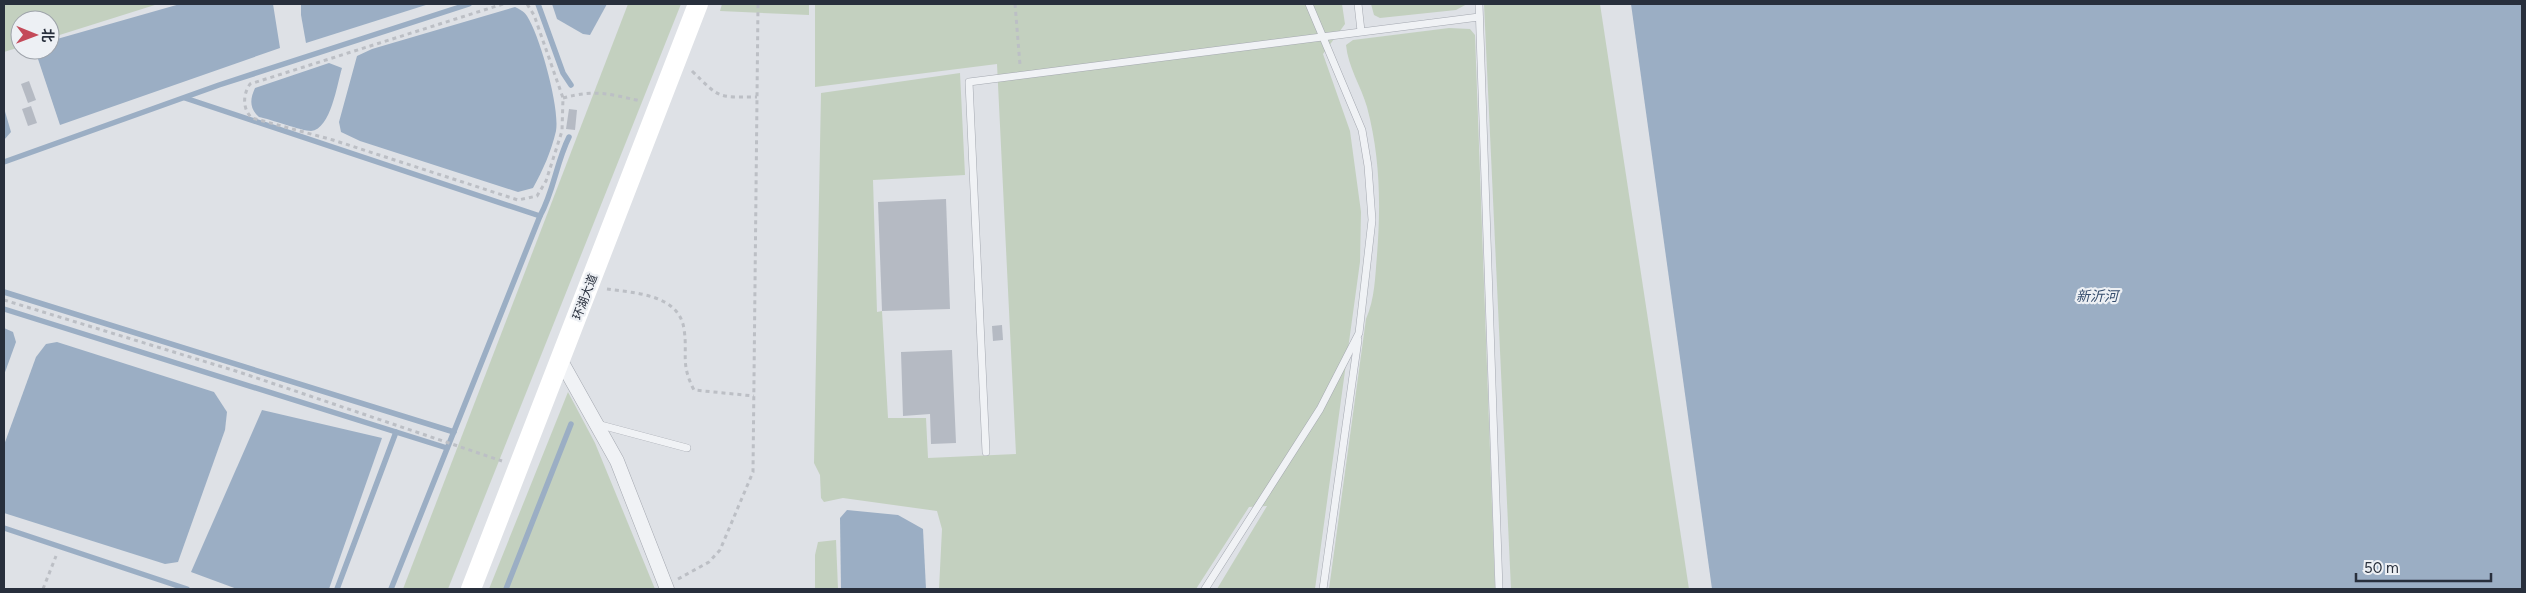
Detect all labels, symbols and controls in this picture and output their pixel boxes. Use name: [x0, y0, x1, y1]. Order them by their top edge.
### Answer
north arrow: [10, 10, 60, 60]
text: 北: [39, 28, 56, 42]
street label: 环湖大道: [570, 272, 600, 322]
water label: 新沂河: [2076, 288, 2121, 305]
scale bar: [2356, 550, 2491, 582]
text: 50 m: [2364, 559, 2399, 577]

